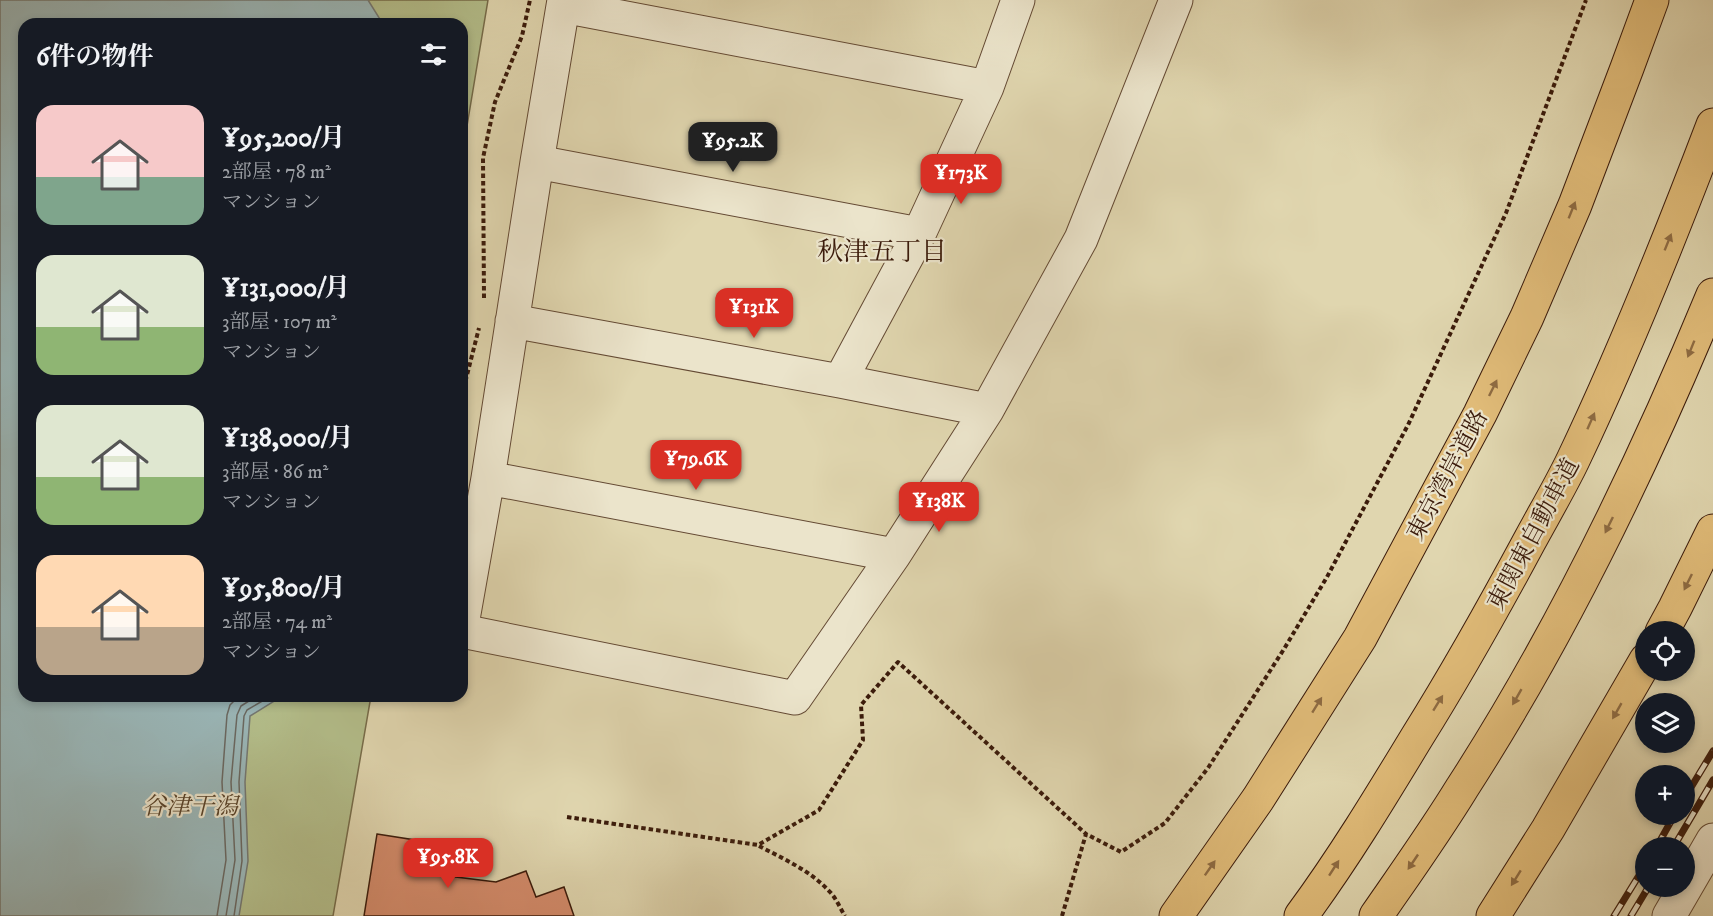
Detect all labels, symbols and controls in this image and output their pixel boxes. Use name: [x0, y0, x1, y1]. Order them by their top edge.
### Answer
icon: filters: [417, 38, 450, 71]
text: 6件の物件: [36, 41, 154, 74]
text: ¥95,200/月: [222, 122, 345, 155]
pin: ¥95.2K: [684, 122, 782, 173]
icon: home: [84, 129, 156, 201]
text: ¥95.2K: [702, 129, 764, 154]
pin: ¥173K: [919, 154, 1003, 205]
text: 2部屋 · 78 m²: [222, 160, 331, 185]
text: ¥173K: [935, 161, 987, 186]
text: マンション: [222, 190, 321, 215]
one-way arrow: [1568, 201, 1577, 219]
one-way arrow: [1663, 232, 1673, 250]
district label: 秋津五丁目: [817, 236, 947, 269]
text: ¥131,000/月: [222, 272, 350, 305]
icon: home: [84, 279, 156, 351]
pin: ¥131K: [712, 288, 796, 339]
text: ¥131K: [729, 295, 779, 320]
text: 3部屋 · 107 m²: [222, 310, 337, 335]
text: マンション: [222, 340, 321, 365]
one-way arrow: [1686, 340, 1696, 358]
one-way arrow: [1488, 379, 1497, 396]
street label: 東京湾岸道路: [1401, 405, 1495, 546]
one-way arrow: [1586, 412, 1595, 429]
text: ¥138,000/月: [222, 422, 354, 455]
icon: home: [84, 429, 156, 501]
pin: ¥79.6K: [647, 440, 745, 491]
text: ¥79.6K: [664, 447, 728, 472]
street label: 東関東自動車道: [1481, 453, 1587, 616]
text: 3部屋 · 86 m²: [222, 460, 328, 485]
pin: ¥138K: [897, 482, 981, 533]
text: ¥138K: [913, 489, 965, 514]
text: マンション: [222, 490, 321, 515]
one-way arrow: [1604, 517, 1613, 534]
text: ¥95,800/月: [222, 572, 346, 605]
one-way arrow: [1683, 573, 1693, 590]
icon: home: [84, 579, 156, 651]
text: 2部屋 · 74 m²: [222, 610, 332, 635]
map controls: [1635, 621, 1695, 897]
button: locate: [1635, 621, 1695, 681]
text: マンション: [222, 640, 321, 665]
one-way arrow: [1512, 689, 1522, 706]
button: layers: [1635, 693, 1695, 753]
one-way arrow: [1433, 695, 1444, 711]
one-way arrow: [1311, 697, 1322, 713]
one-way arrow: [1611, 703, 1622, 719]
button: +: [1635, 765, 1695, 825]
park label: 谷津干潟: [142, 792, 241, 822]
button: −: [1635, 837, 1695, 897]
pin: ¥95.8K: [399, 838, 497, 889]
text: ¥95.8K: [417, 845, 479, 870]
one-way arrow: [1408, 854, 1419, 870]
one-way arrow: [1329, 860, 1340, 876]
one-way arrow: [1204, 861, 1216, 877]
one-way arrow: [1511, 870, 1522, 886]

